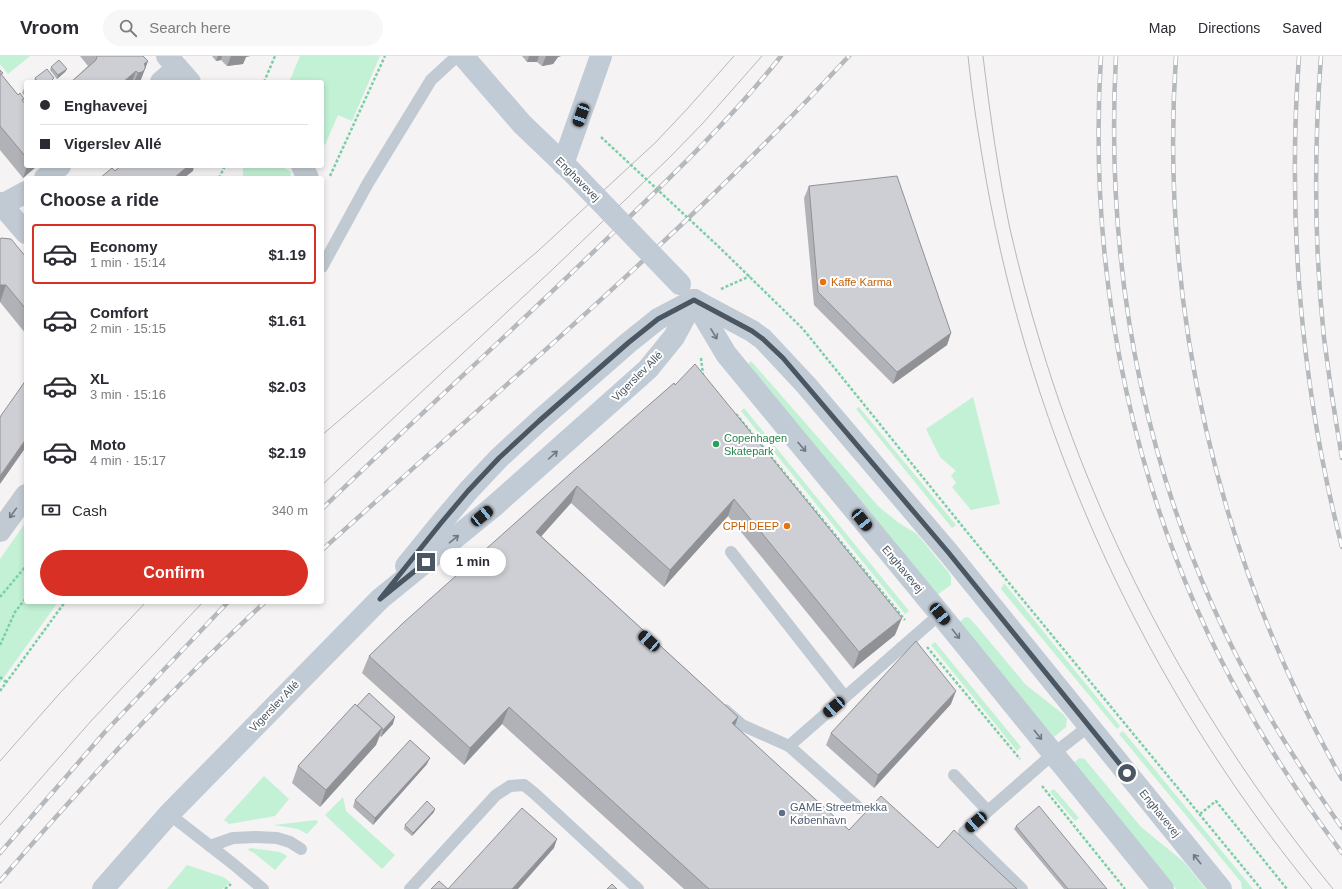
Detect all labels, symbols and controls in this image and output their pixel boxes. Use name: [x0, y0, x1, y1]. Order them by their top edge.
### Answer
search box: [103, 10, 383, 46]
text: Vroom: [20, 17, 79, 38]
icon: search: [117, 17, 139, 39]
text: Search here: [149, 19, 231, 36]
text: Map: [1149, 20, 1176, 36]
text: Directions: [1198, 20, 1260, 36]
text: Saved: [1282, 20, 1322, 36]
text: Enghavevej: [64, 97, 147, 114]
car: [571, 102, 591, 128]
text: Vigerslev Allé: [64, 135, 162, 152]
street label: Enghavevej: [553, 154, 603, 204]
text: Choose a ride: [40, 190, 159, 210]
icon: car: [42, 236, 78, 272]
text: Economy: [90, 238, 158, 255]
text: $1.19: [268, 246, 306, 263]
text: 1 min · 15:14: [90, 255, 166, 270]
place label: Kaffe Karma: [831, 276, 893, 288]
marker: Kaffe Karma: [818, 277, 828, 287]
icon: car: [42, 302, 78, 338]
text: Comfort: [90, 304, 148, 321]
text: $1.61: [268, 312, 306, 329]
text: 2 min · 15:15: [90, 321, 166, 336]
one-way arrow: [711, 328, 719, 340]
street label: Vigerslev Allé: [609, 348, 665, 404]
icon: car: [42, 368, 78, 404]
text: XL: [90, 370, 109, 387]
text: $2.03: [268, 378, 306, 395]
text: 3 min · 15:16: [90, 387, 166, 402]
place label: Copenhagen Skatepark: [724, 432, 787, 457]
icon: car: [42, 434, 78, 470]
text: Moto: [90, 436, 126, 453]
marker: Copenhagen Skatepark: [711, 439, 721, 449]
one-way arrow: [798, 442, 807, 453]
text: $2.19: [268, 444, 306, 461]
one-way arrow: [548, 450, 559, 459]
text: 4 min · 15:17: [90, 453, 166, 468]
icon: cash: [40, 499, 62, 521]
text: Cash: [72, 502, 107, 519]
text: 340 m: [272, 503, 308, 518]
car: [469, 504, 495, 528]
one-way arrow: [9, 507, 17, 518]
car: [850, 507, 874, 533]
place label: CPH DEEP: [723, 520, 779, 532]
marker: CPH DEEP: [782, 521, 792, 531]
one-way arrow: [449, 534, 460, 543]
street label: Enghavevej: [880, 543, 926, 595]
callout: 1 min: [440, 548, 506, 576]
button: Confirm: [40, 550, 308, 596]
route end: [417, 553, 435, 571]
text: 1 min: [456, 554, 490, 569]
car: [928, 601, 952, 627]
car: [636, 629, 662, 653]
one-way arrow: [952, 629, 961, 640]
street label: Vigerslev Allé: [247, 678, 301, 734]
car: [821, 695, 847, 719]
one-way arrow: [1033, 730, 1042, 741]
route start: [1118, 764, 1136, 782]
street label: Enghavevej: [1137, 787, 1183, 839]
place label: GAME Streetmekka København: [790, 801, 888, 826]
marker: GAME Streetmekka København: [777, 808, 787, 818]
car: [963, 810, 989, 834]
one-way arrow: [1192, 853, 1201, 864]

